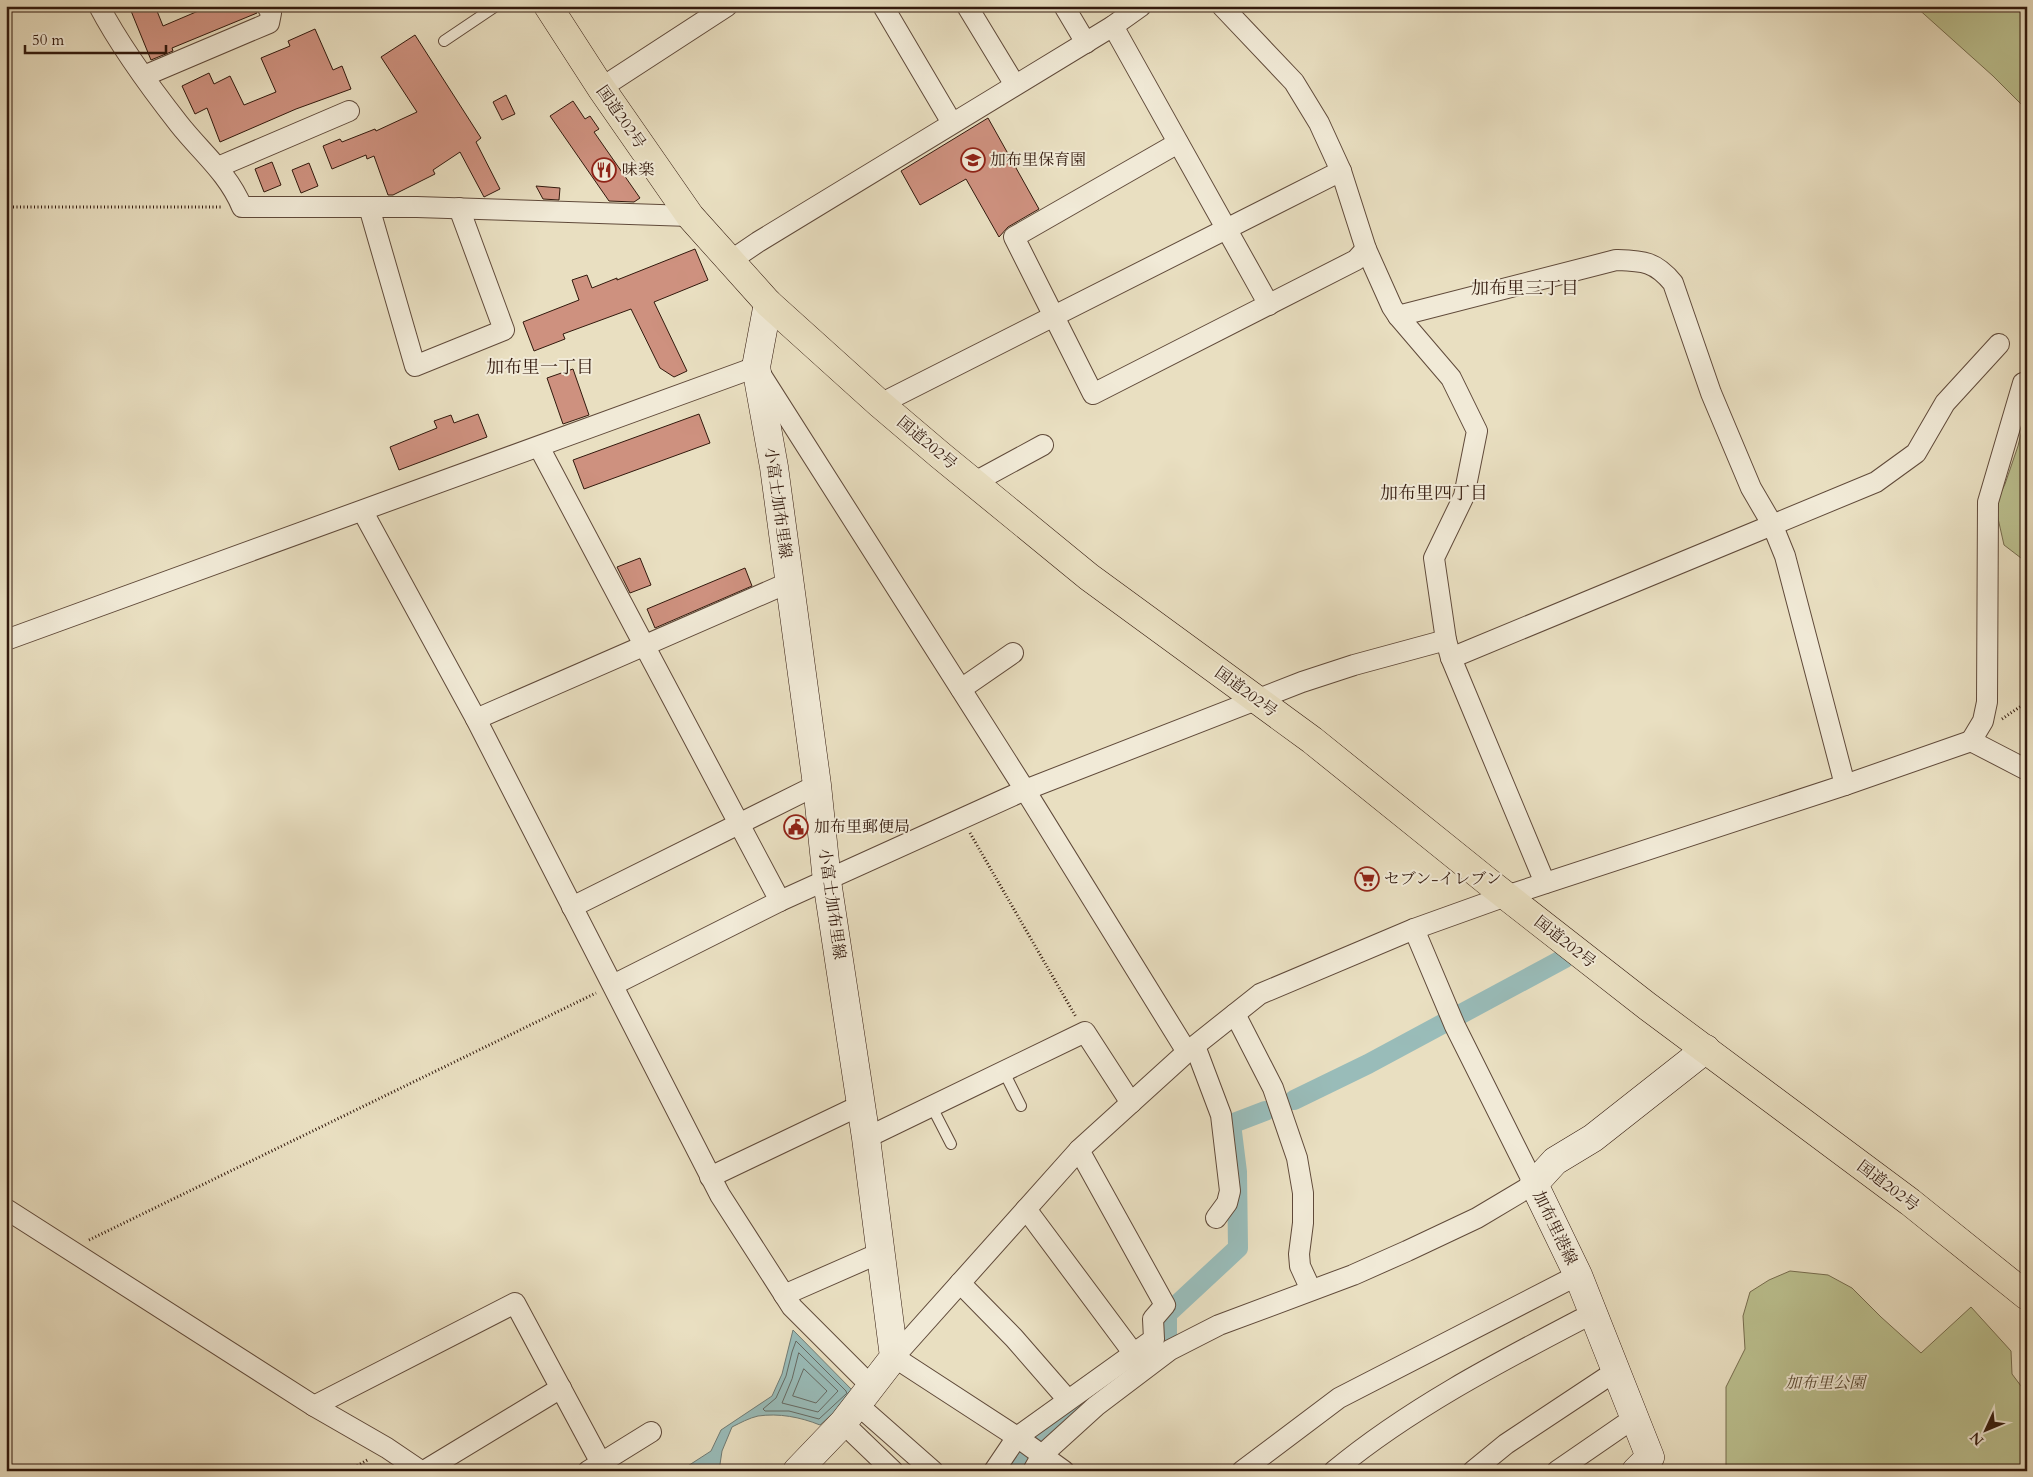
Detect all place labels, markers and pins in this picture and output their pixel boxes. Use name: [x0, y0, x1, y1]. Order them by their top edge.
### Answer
school or university icon: 加布里保育園: [960, 147, 986, 173]
place label: 加布里保育園: [990, 149, 1086, 171]
restaurant icon: 味楽: [591, 157, 617, 183]
place label: 味楽: [622, 159, 654, 181]
public building icon: 加布里郵便局: [783, 814, 809, 840]
place label: 加布里郵便局: [814, 816, 910, 838]
supermarket icon: セブン-イレブン: [1354, 866, 1380, 892]
place label: セブン-イレブン: [1384, 868, 1502, 890]

